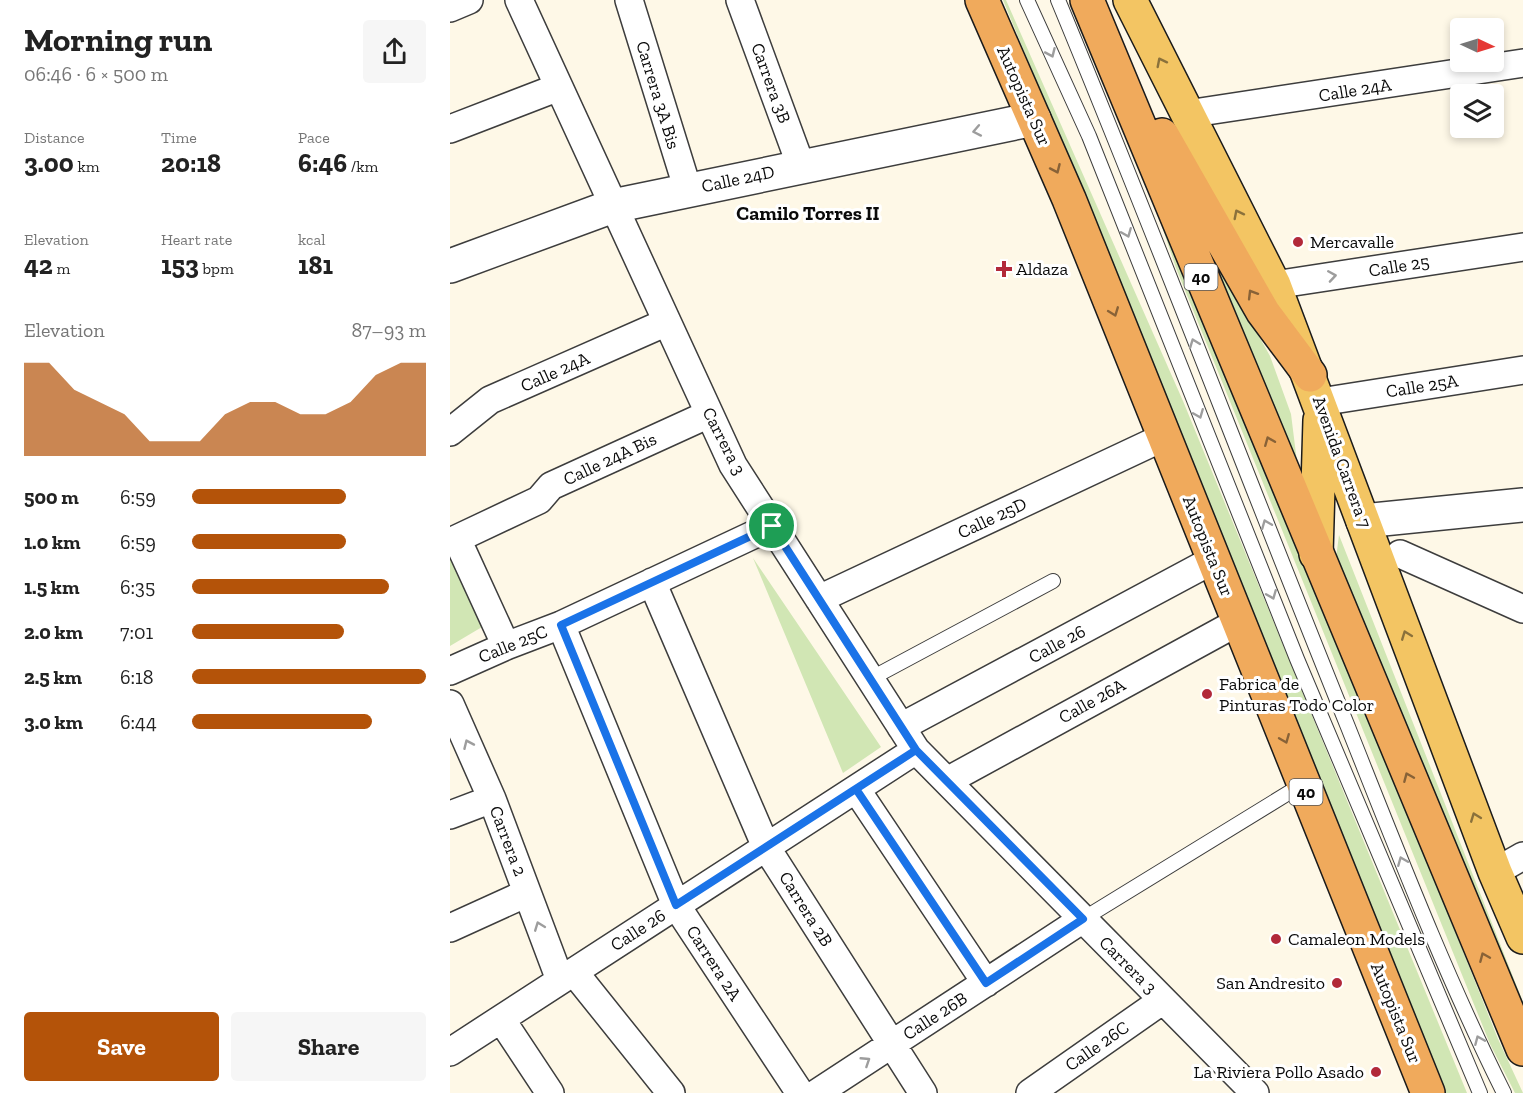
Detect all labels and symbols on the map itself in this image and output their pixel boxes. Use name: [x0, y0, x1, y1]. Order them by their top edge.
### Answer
north arrow: [1450, 18, 1504, 72]
street label: Carrera 3A Bis: [631, 38, 685, 152]
street label: Carrera 3B: [746, 40, 796, 126]
street label: Autopista Sur: [992, 43, 1056, 149]
one-way arrow: [1044, 47, 1056, 58]
one-way arrow: [1157, 57, 1169, 68]
street label: Calle 24A: [1317, 73, 1393, 107]
one-way arrow: [972, 124, 982, 137]
street label: Calle 24D: [699, 161, 777, 197]
one-way arrow: [1049, 163, 1061, 174]
district label: Camilo Torres II: [736, 201, 880, 225]
one-way arrow: [1234, 210, 1246, 221]
one-way arrow: [1120, 227, 1132, 238]
place label: Mercavalle: [1310, 231, 1394, 253]
marker: Mercavalle: [1291, 235, 1305, 249]
street label: Calle 25: [1367, 250, 1431, 282]
place label: Aldaza: [1016, 258, 1068, 280]
marker: Aldaza: [997, 262, 1011, 276]
road number: 40: [1184, 264, 1218, 290]
one-way arrow: [1328, 271, 1337, 283]
one-way arrow: [1247, 290, 1259, 300]
one-way arrow: [1107, 305, 1119, 316]
one-way arrow: [1189, 338, 1201, 349]
street label: Calle 24A: [517, 347, 593, 397]
street label: Calle 25A: [1384, 369, 1460, 403]
street label: Avenida Carrera 7: [1308, 393, 1376, 532]
street label: Carrera 3: [698, 403, 750, 479]
one-way arrow: [1192, 408, 1204, 419]
street label: Calle 24A Bis: [560, 428, 660, 490]
one-way arrow: [1264, 437, 1276, 448]
street label: Calle 25D: [954, 492, 1030, 544]
street label: Autopista Sur: [1178, 492, 1238, 600]
pin: [746, 500, 797, 551]
one-way arrow: [1261, 520, 1273, 531]
one-way arrow: [1264, 589, 1277, 600]
street label: Calle 25C: [475, 620, 551, 668]
street label: Calle 26: [1025, 620, 1089, 668]
one-way arrow: [1400, 630, 1413, 640]
place label: Fabrica de Pinturas Todo Color: [1219, 673, 1374, 716]
street label: Calle 26A: [1055, 674, 1130, 728]
marker: Fabrica de Pinturas Todo Color: [1200, 687, 1214, 701]
one-way arrow: [1278, 733, 1290, 744]
one-way arrow: [463, 740, 475, 751]
one-way arrow: [1403, 772, 1415, 783]
road number: 40: [1290, 779, 1322, 805]
street label: Carrera 2: [485, 803, 531, 879]
one-way arrow: [1469, 812, 1482, 823]
one-way arrow: [1397, 856, 1409, 867]
street label: Carrera 2B: [774, 867, 838, 951]
street label: Calle 26: [606, 904, 670, 956]
one-way arrow: [534, 921, 547, 932]
street label: Carrera 2A: [682, 921, 747, 1005]
place label: Camaleon Models: [1288, 928, 1425, 950]
street label: Carrera 3: [1094, 931, 1162, 999]
marker: Camaleon Models: [1269, 932, 1283, 946]
one-way arrow: [1479, 952, 1491, 963]
street label: Autopista Sur: [1366, 959, 1426, 1067]
place label: San Andresito: [1216, 972, 1325, 994]
marker: San Andresito: [1330, 976, 1344, 990]
street label: Calle 26B: [899, 987, 971, 1045]
street label: Calle 26C: [1061, 1016, 1133, 1076]
one-way arrow: [1474, 1035, 1486, 1046]
one-way arrow: [860, 1057, 871, 1068]
place label: La Riviera Pollo Asado: [1194, 1061, 1364, 1083]
marker: La Riviera Pollo Asado: [1369, 1065, 1383, 1079]

